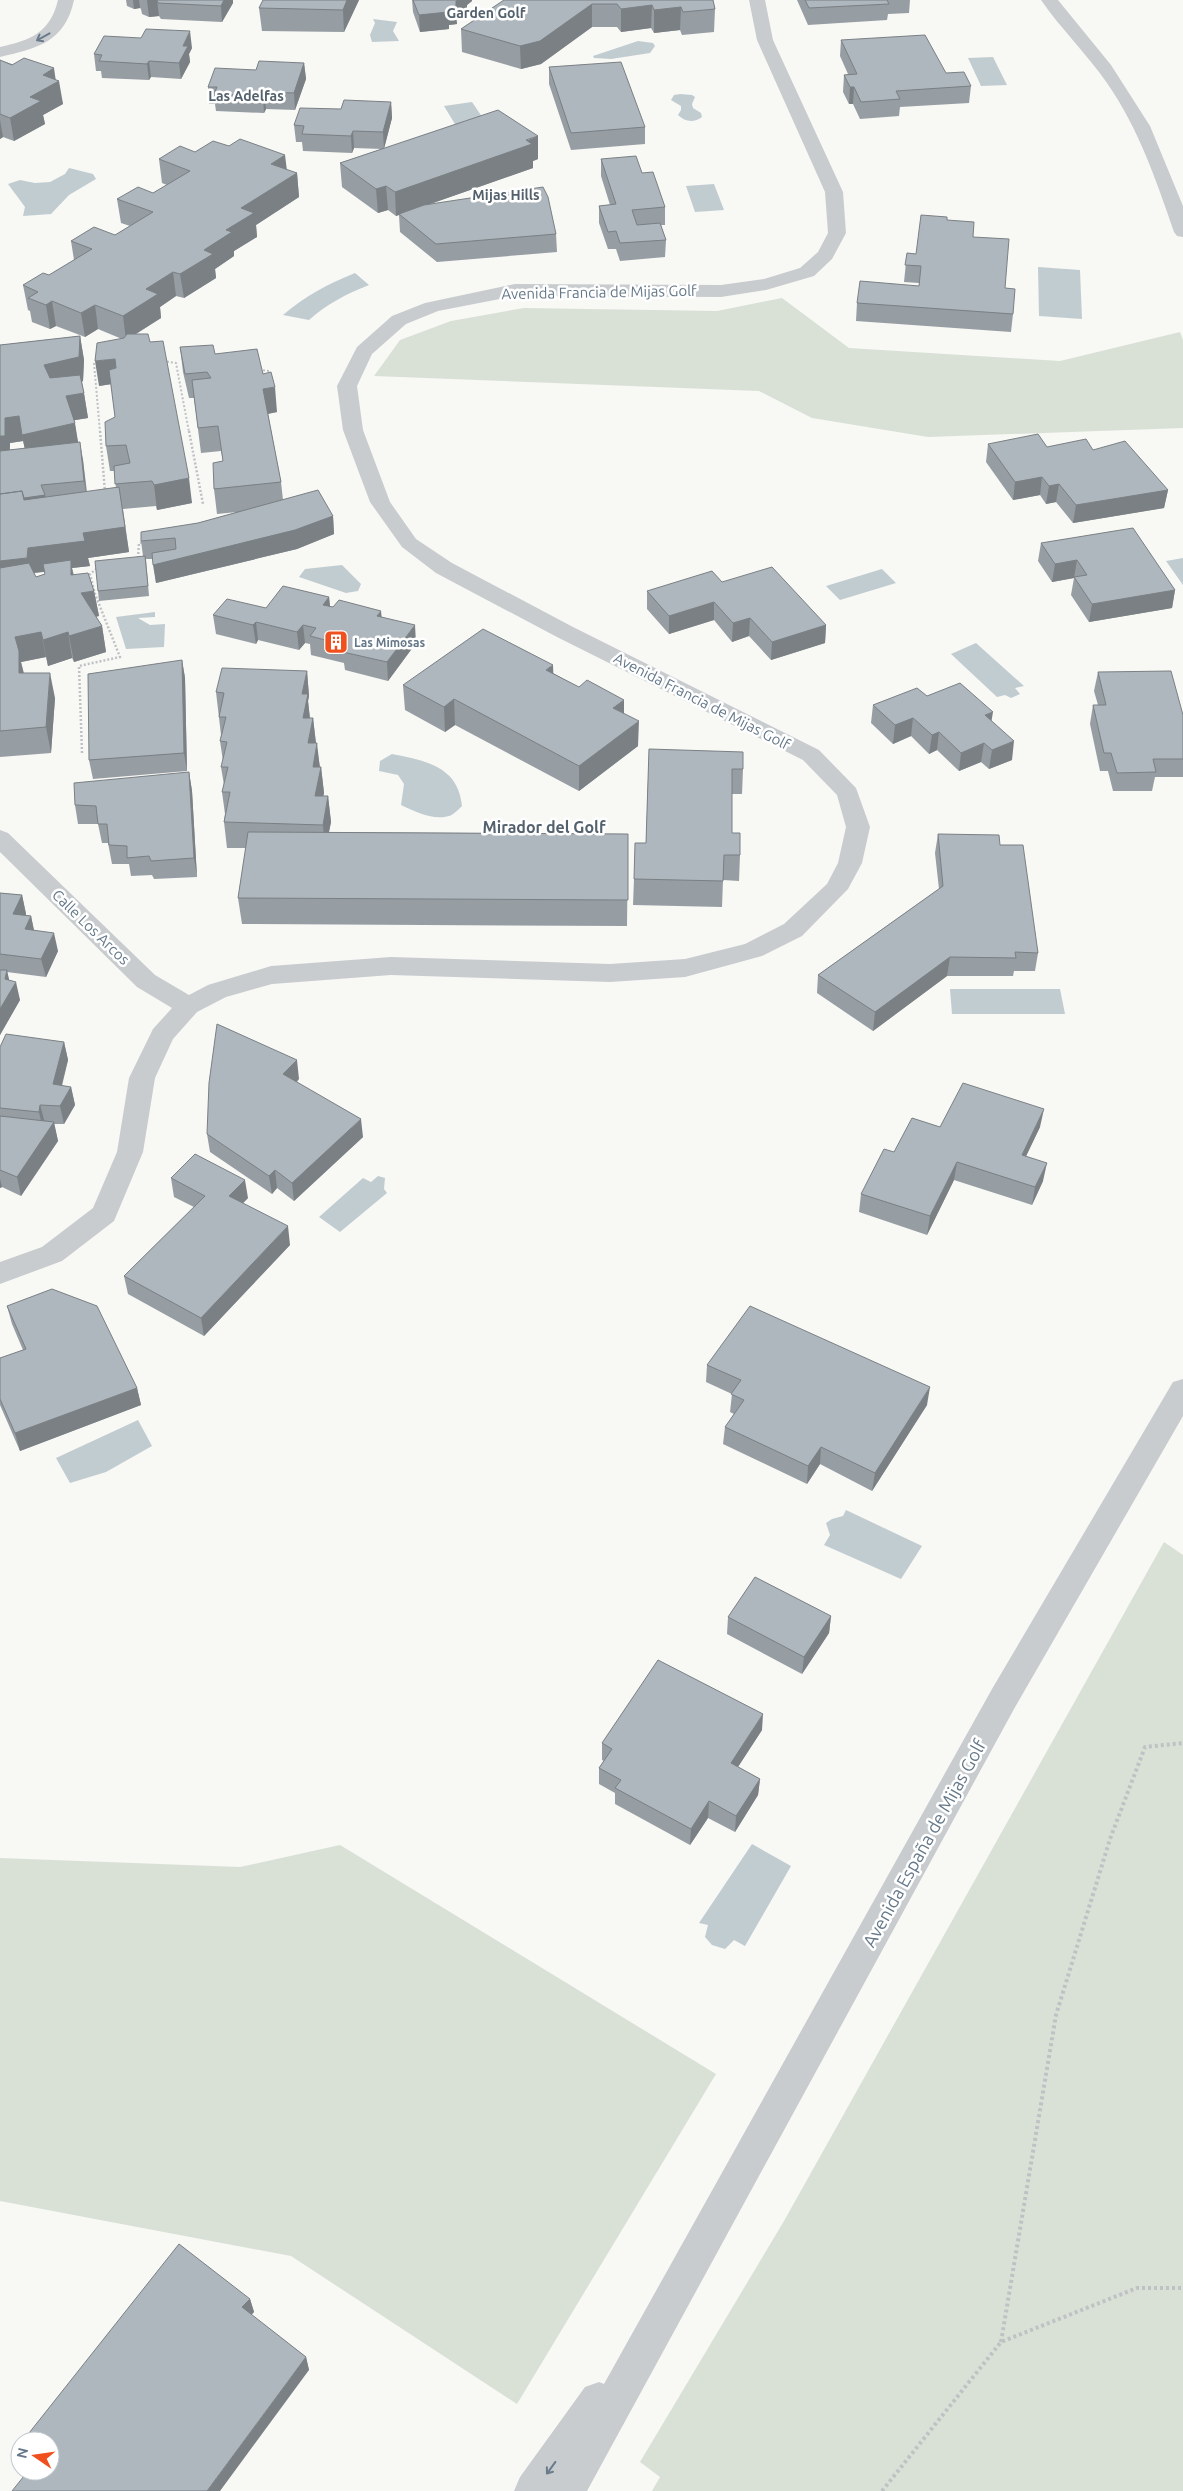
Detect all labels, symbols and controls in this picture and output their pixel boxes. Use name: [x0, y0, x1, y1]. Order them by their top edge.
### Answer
district label: Garden Golf: [446, 5, 526, 21]
one-way arrow: [35, 32, 50, 42]
district label: Las Adelfas: [208, 88, 284, 104]
district label: Mijas Hills: [472, 187, 540, 203]
street label: Avenida Francia de Mijas Golf: [501, 282, 697, 302]
building icon: Las Mimosas: [323, 629, 349, 655]
place label: Las Mimosas: [354, 636, 425, 649]
street label: Avenida Francia de Mijas Golf: [611, 649, 793, 753]
district label: Mirador del Golf: [483, 818, 606, 836]
street label: Calle Los Arcos: [49, 886, 133, 968]
street label: Avenida España de Mijas Golf: [858, 1736, 990, 1950]
north arrow: [10, 2431, 60, 2481]
text: N: [13, 2446, 31, 2460]
one-way arrow: [545, 2461, 556, 2474]

